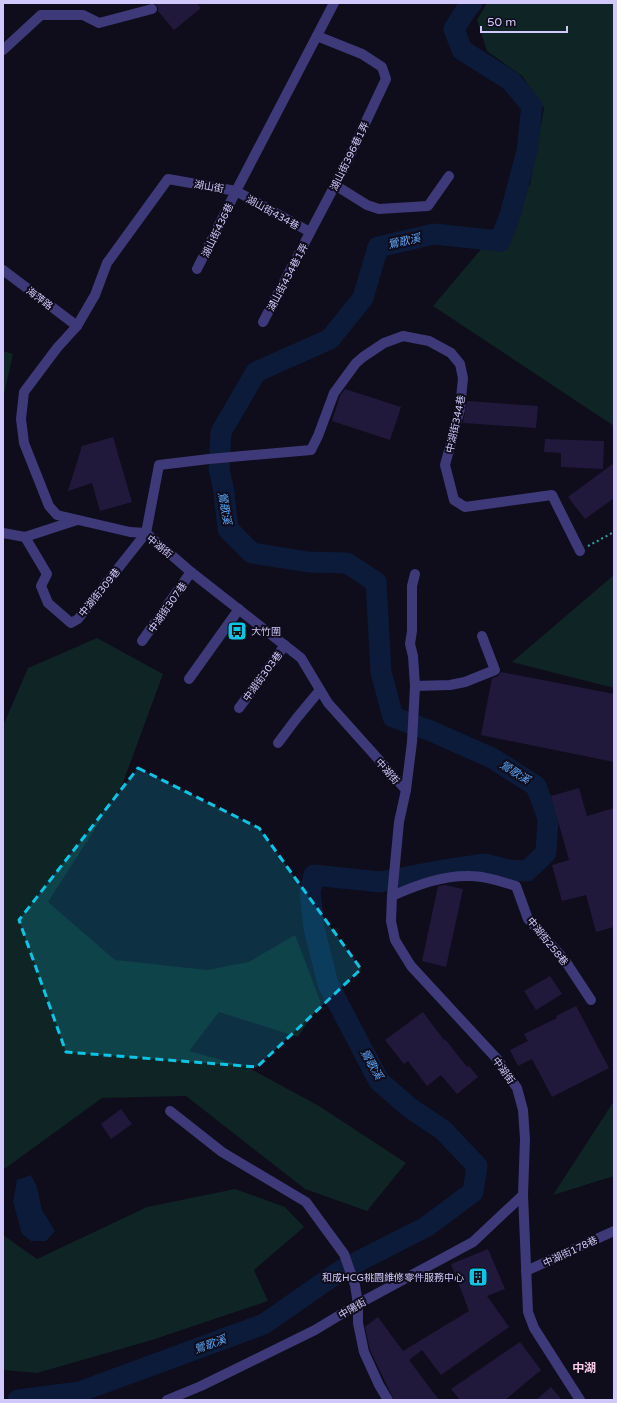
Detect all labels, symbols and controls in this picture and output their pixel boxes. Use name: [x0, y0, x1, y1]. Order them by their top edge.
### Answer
scale bar: [481, 8, 567, 34]
text: 50 m: [487, 15, 516, 29]
street label: 湖山街396巷1弄: [328, 120, 372, 193]
street label: 湖山街: [193, 178, 225, 195]
street label: 湖山街434巷: [244, 193, 301, 232]
street label: 湖山街436巷: [200, 201, 236, 260]
water label: 鶯歌溪: [387, 231, 424, 252]
street label: 湖山街434巷1弄: [265, 241, 311, 313]
street label: 海萍路: [24, 285, 55, 313]
street label: 中湖街344巷: [444, 394, 468, 454]
water label: 鶯歌溪: [215, 491, 234, 527]
street label: 中湖街: [144, 533, 175, 561]
street label: 中湖街309巷: [77, 566, 123, 619]
street label: 中湖街307巷: [146, 580, 190, 635]
bus stop icon: 大竹圍: [226, 620, 248, 642]
place label: 大竹圍: [251, 626, 281, 638]
street label: 中湖街303巷: [241, 649, 285, 704]
street label: 中湖街: [373, 757, 402, 787]
water label: 鶯歌溪: [497, 758, 534, 788]
street label: 中湖街258巷: [524, 915, 570, 968]
water label: 鶯歌溪: [358, 1047, 386, 1084]
street label: 中湖街: [490, 1055, 517, 1086]
street label: 中湖街178巷: [541, 1234, 600, 1270]
building icon: 和成HCG桃園維修零件服務中心: [467, 1266, 489, 1288]
place label: 和成HCG桃園維修零件服務中心: [322, 1272, 464, 1284]
street label: 中陽街: [337, 1296, 368, 1322]
water label: 鶯歌溪: [192, 1332, 230, 1356]
district label: 中湖: [572, 1361, 596, 1375]

